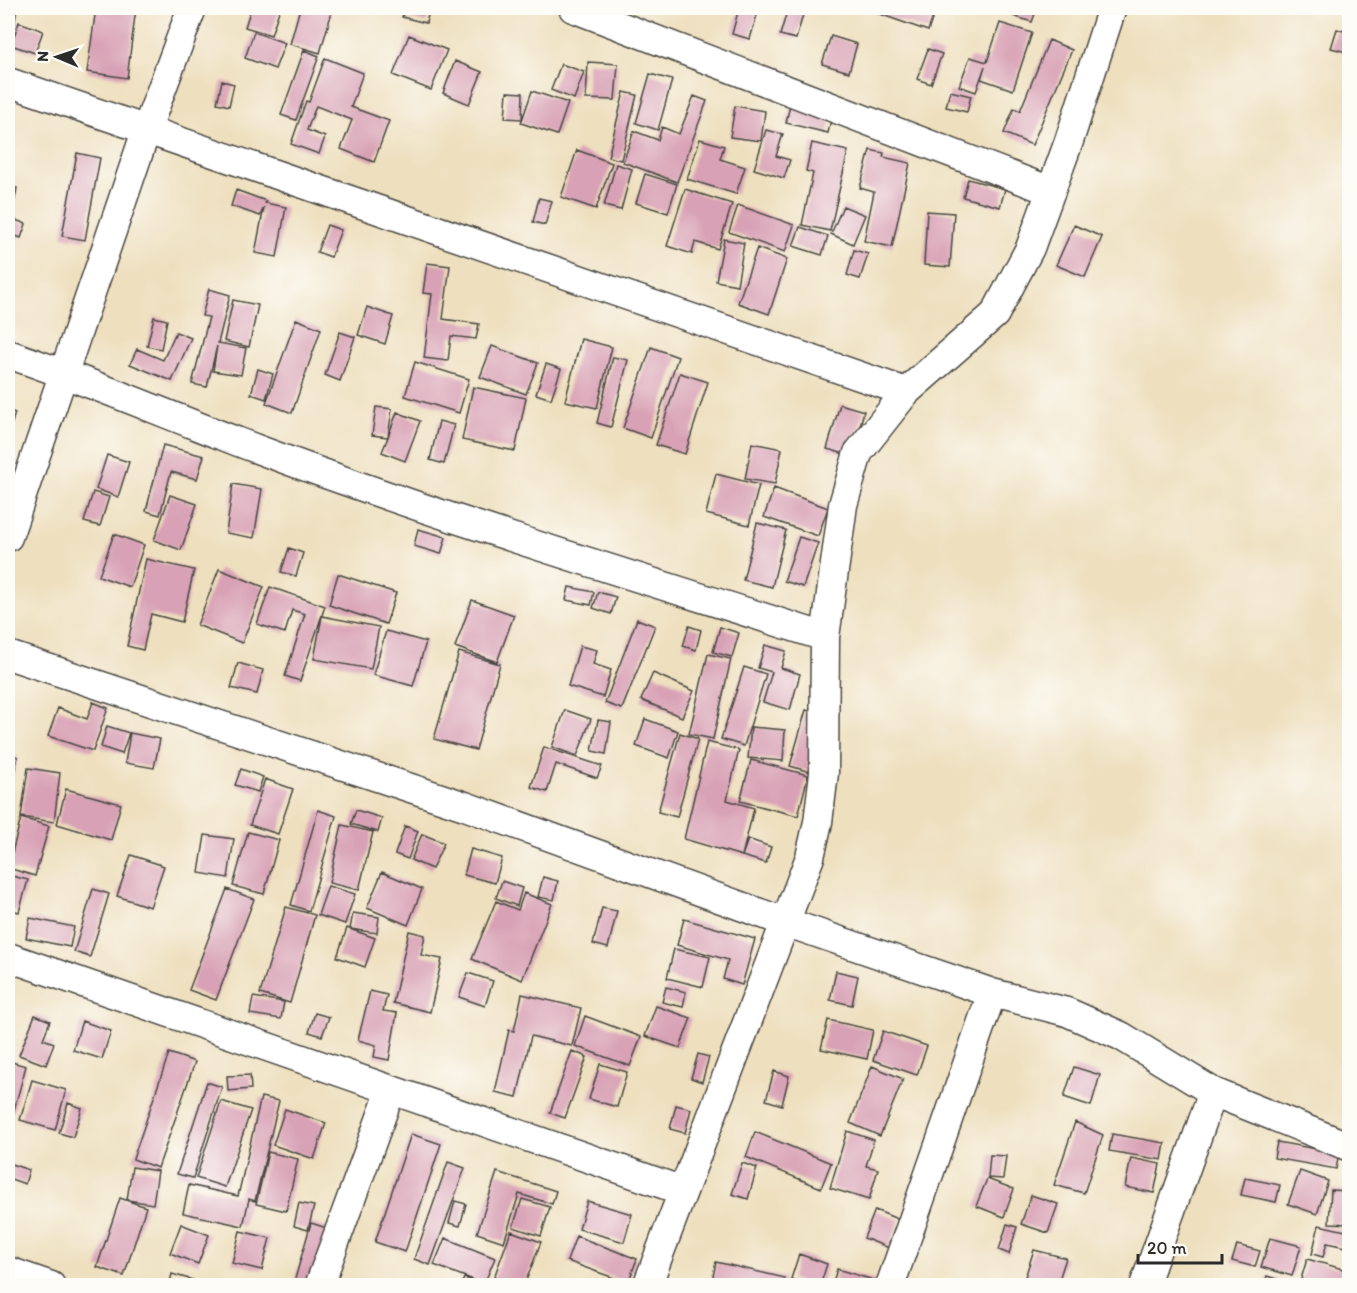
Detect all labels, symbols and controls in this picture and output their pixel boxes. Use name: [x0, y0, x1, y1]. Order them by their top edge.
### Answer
north arrow: [27, 27, 87, 87]
text: N: [33, 51, 52, 62]
scale bar: [1138, 1227, 1222, 1265]
text: 20 m: [1147, 1237, 1187, 1259]

